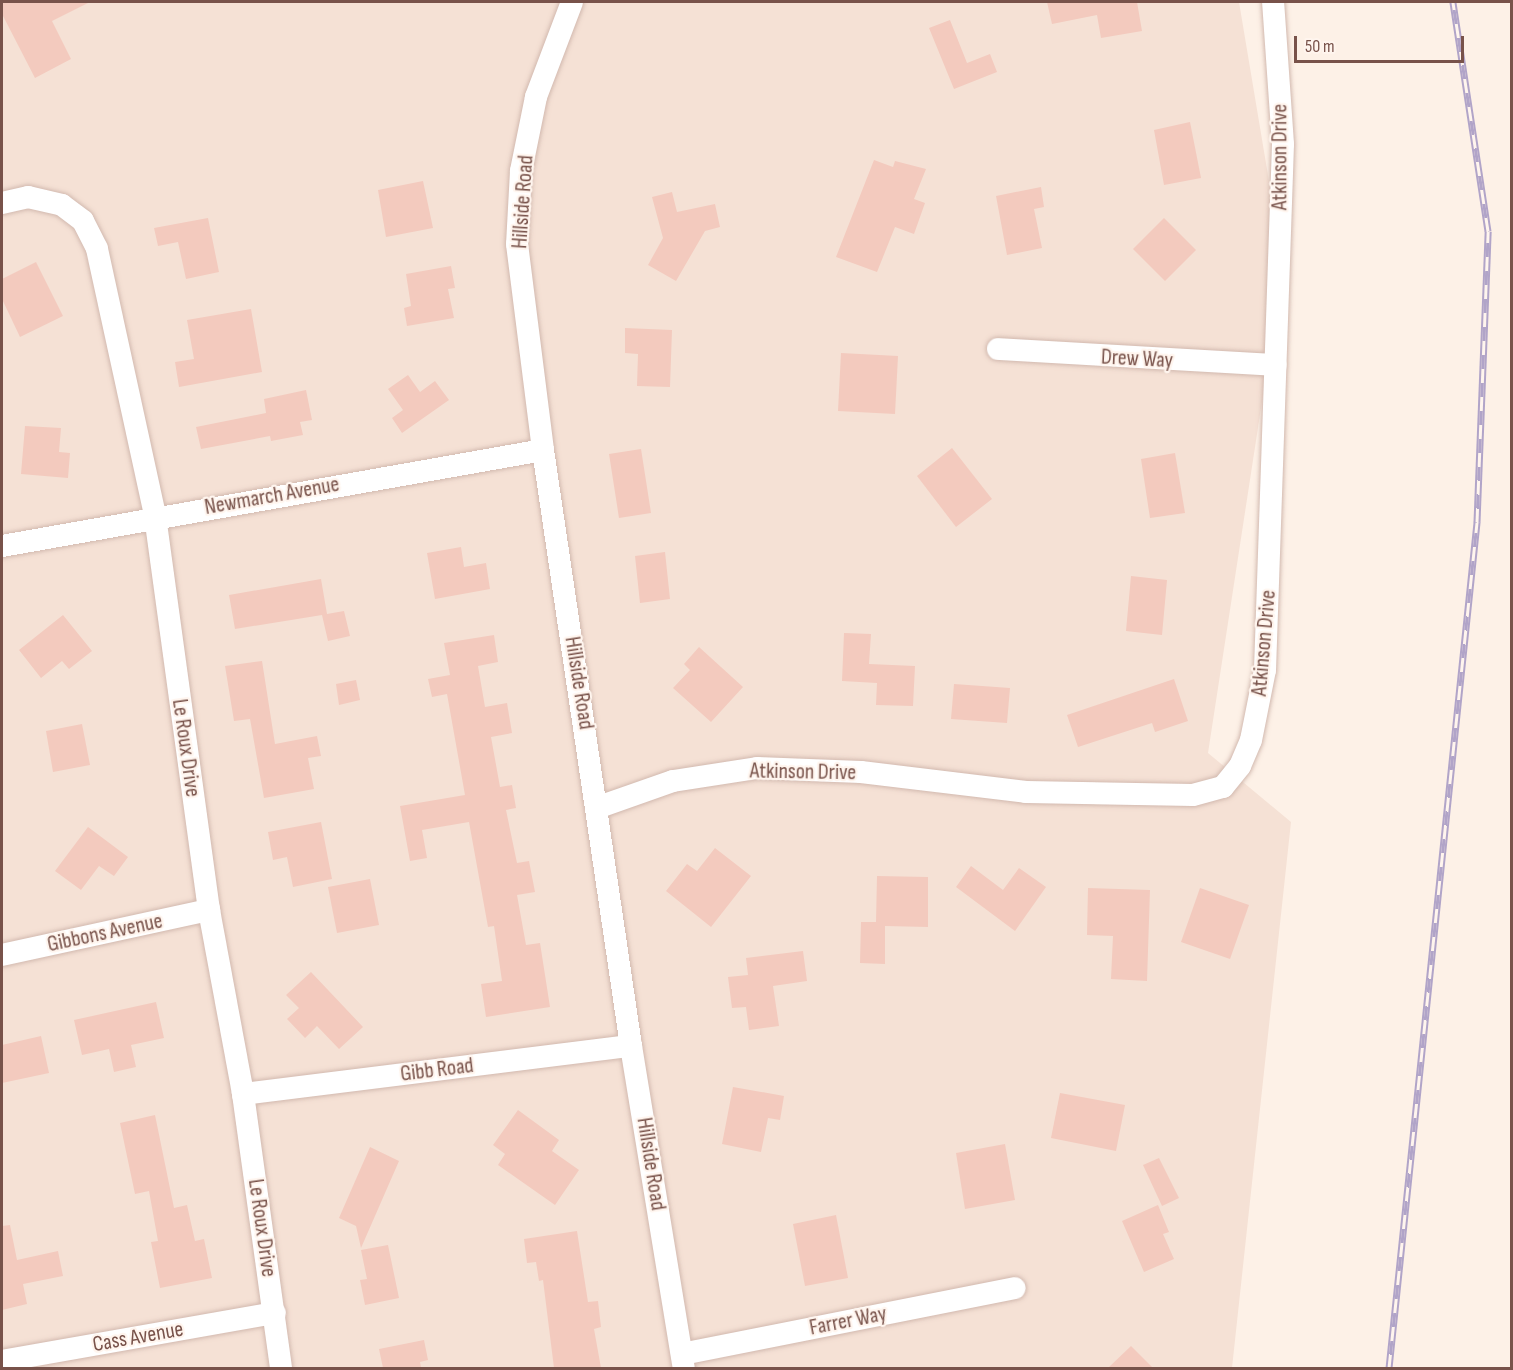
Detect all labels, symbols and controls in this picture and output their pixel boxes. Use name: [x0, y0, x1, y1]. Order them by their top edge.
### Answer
scale bar: [1297, 24, 1466, 62]
text: 50 m: [1305, 36, 1335, 57]
street label: Atkinson Drive: [1267, 104, 1293, 210]
street label: Hillside Road: [507, 154, 539, 250]
street label: Drew Way: [1100, 344, 1174, 374]
street label: Newmarch Avenue: [203, 471, 341, 521]
street label: Atkinson Drive: [1246, 589, 1282, 697]
street label: Hillside Road: [559, 635, 599, 731]
street label: Le Roux Drive: [166, 697, 206, 799]
street label: Atkinson Drive: [750, 758, 856, 786]
street label: Gibbons Avenue: [45, 908, 165, 958]
street label: Gibb Road: [399, 1052, 475, 1088]
street label: Hillside Road: [631, 1116, 671, 1212]
street label: Le Roux Drive: [242, 1177, 282, 1279]
street label: Farrer Way: [807, 1301, 889, 1341]
street label: Cass Avenue: [91, 1316, 185, 1358]

